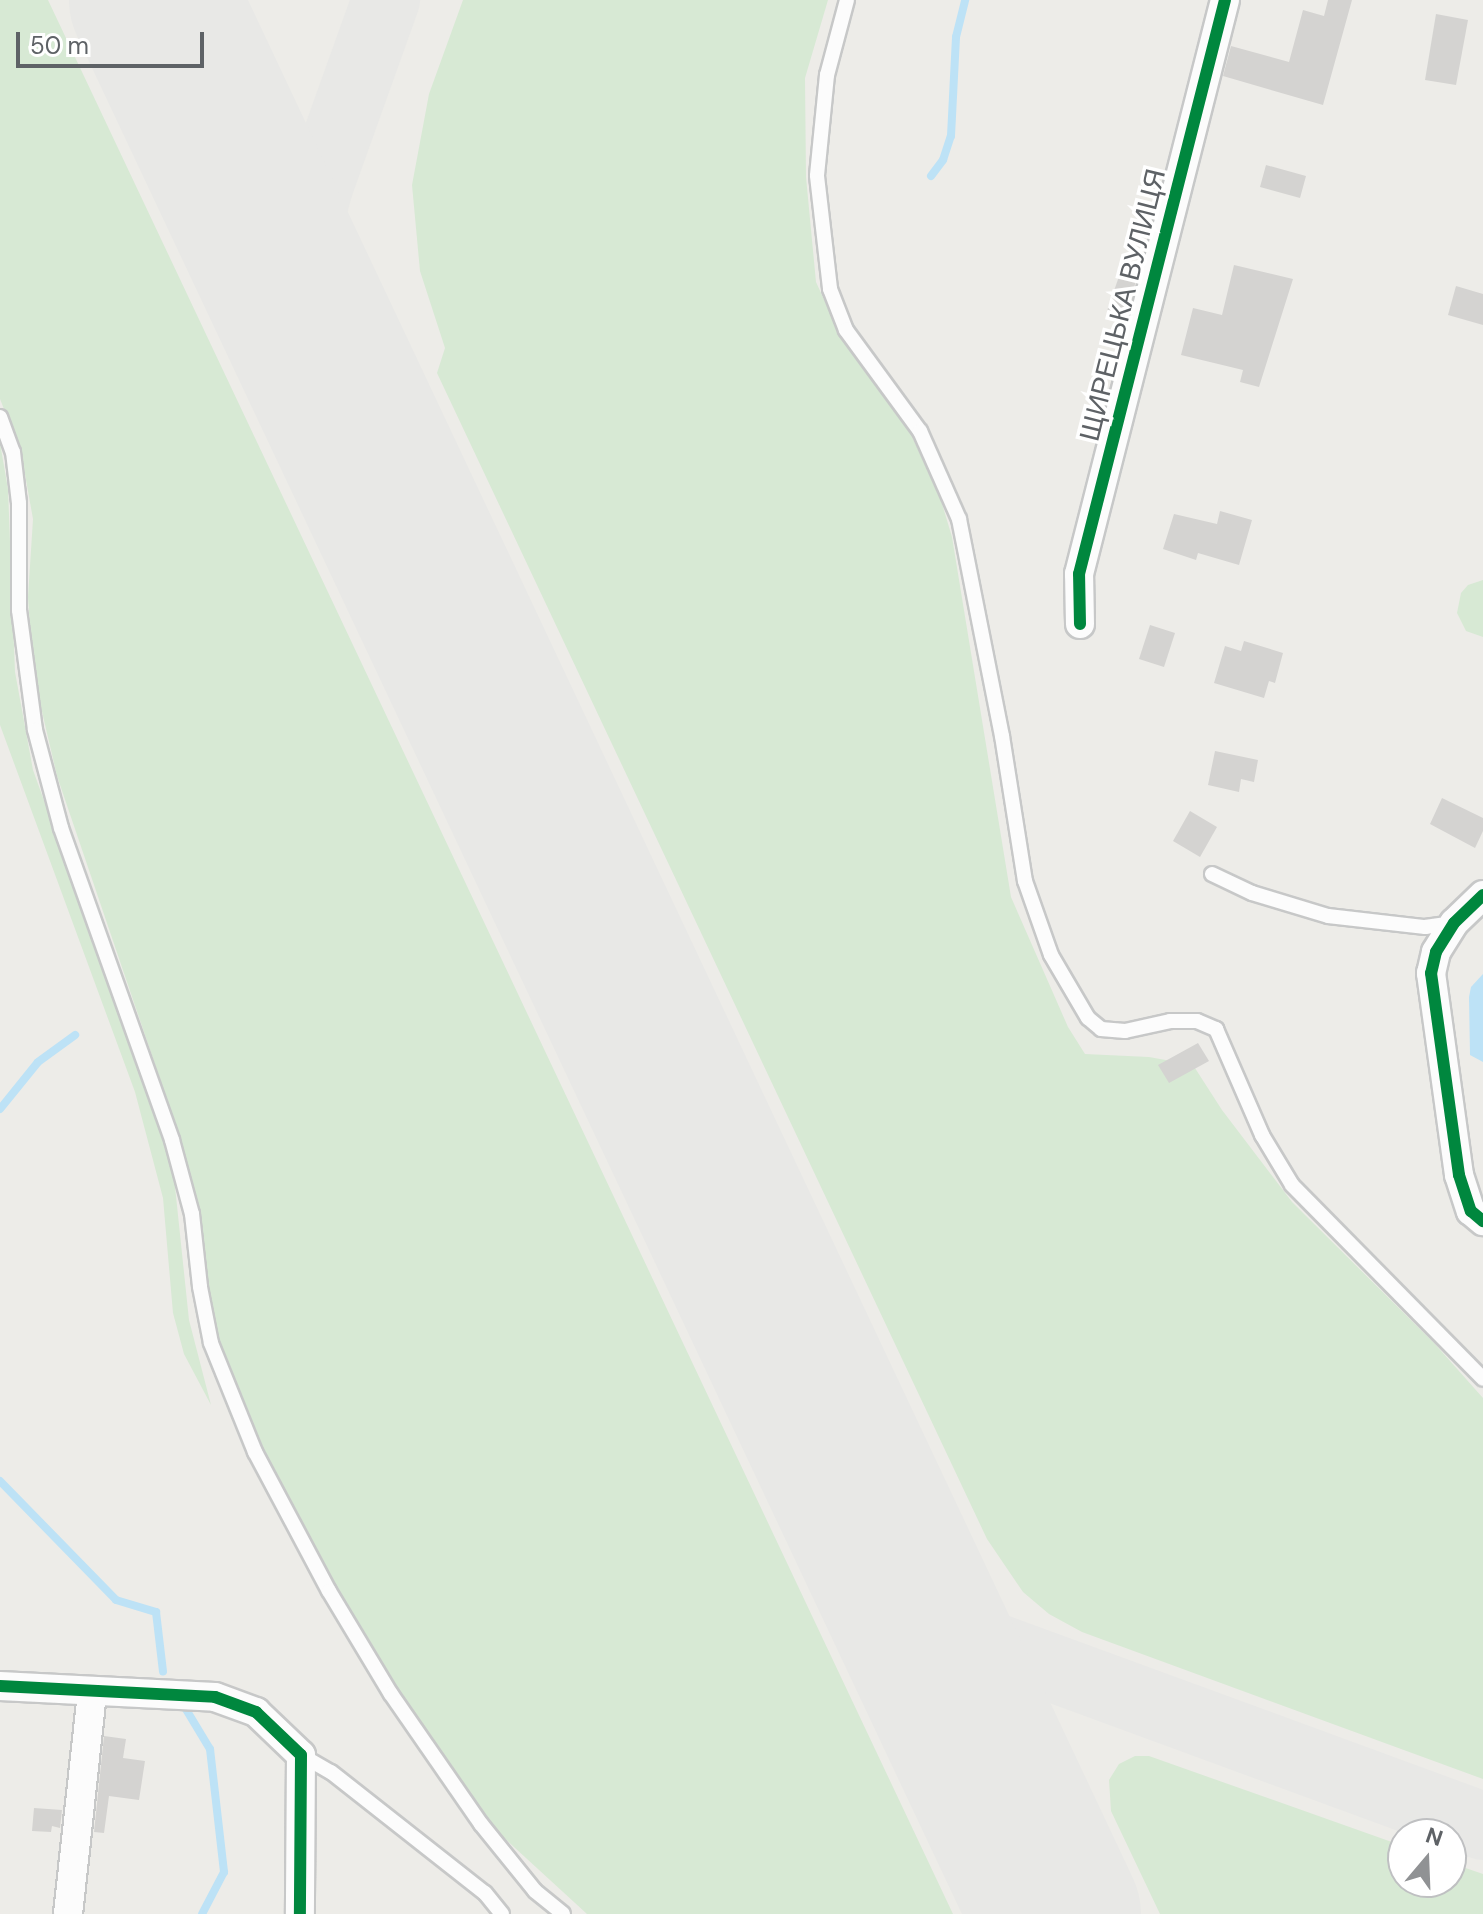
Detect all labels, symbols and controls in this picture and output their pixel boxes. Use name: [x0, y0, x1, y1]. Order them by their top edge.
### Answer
scale bar: [20, 16, 208, 66]
text: 50 m: [30, 30, 89, 61]
street label: ЩИРЕЦЬКА ВУЛИЦЯ: [1073, 165, 1173, 445]
north arrow: [1387, 1818, 1467, 1898]
text: N: [1422, 1820, 1447, 1853]

